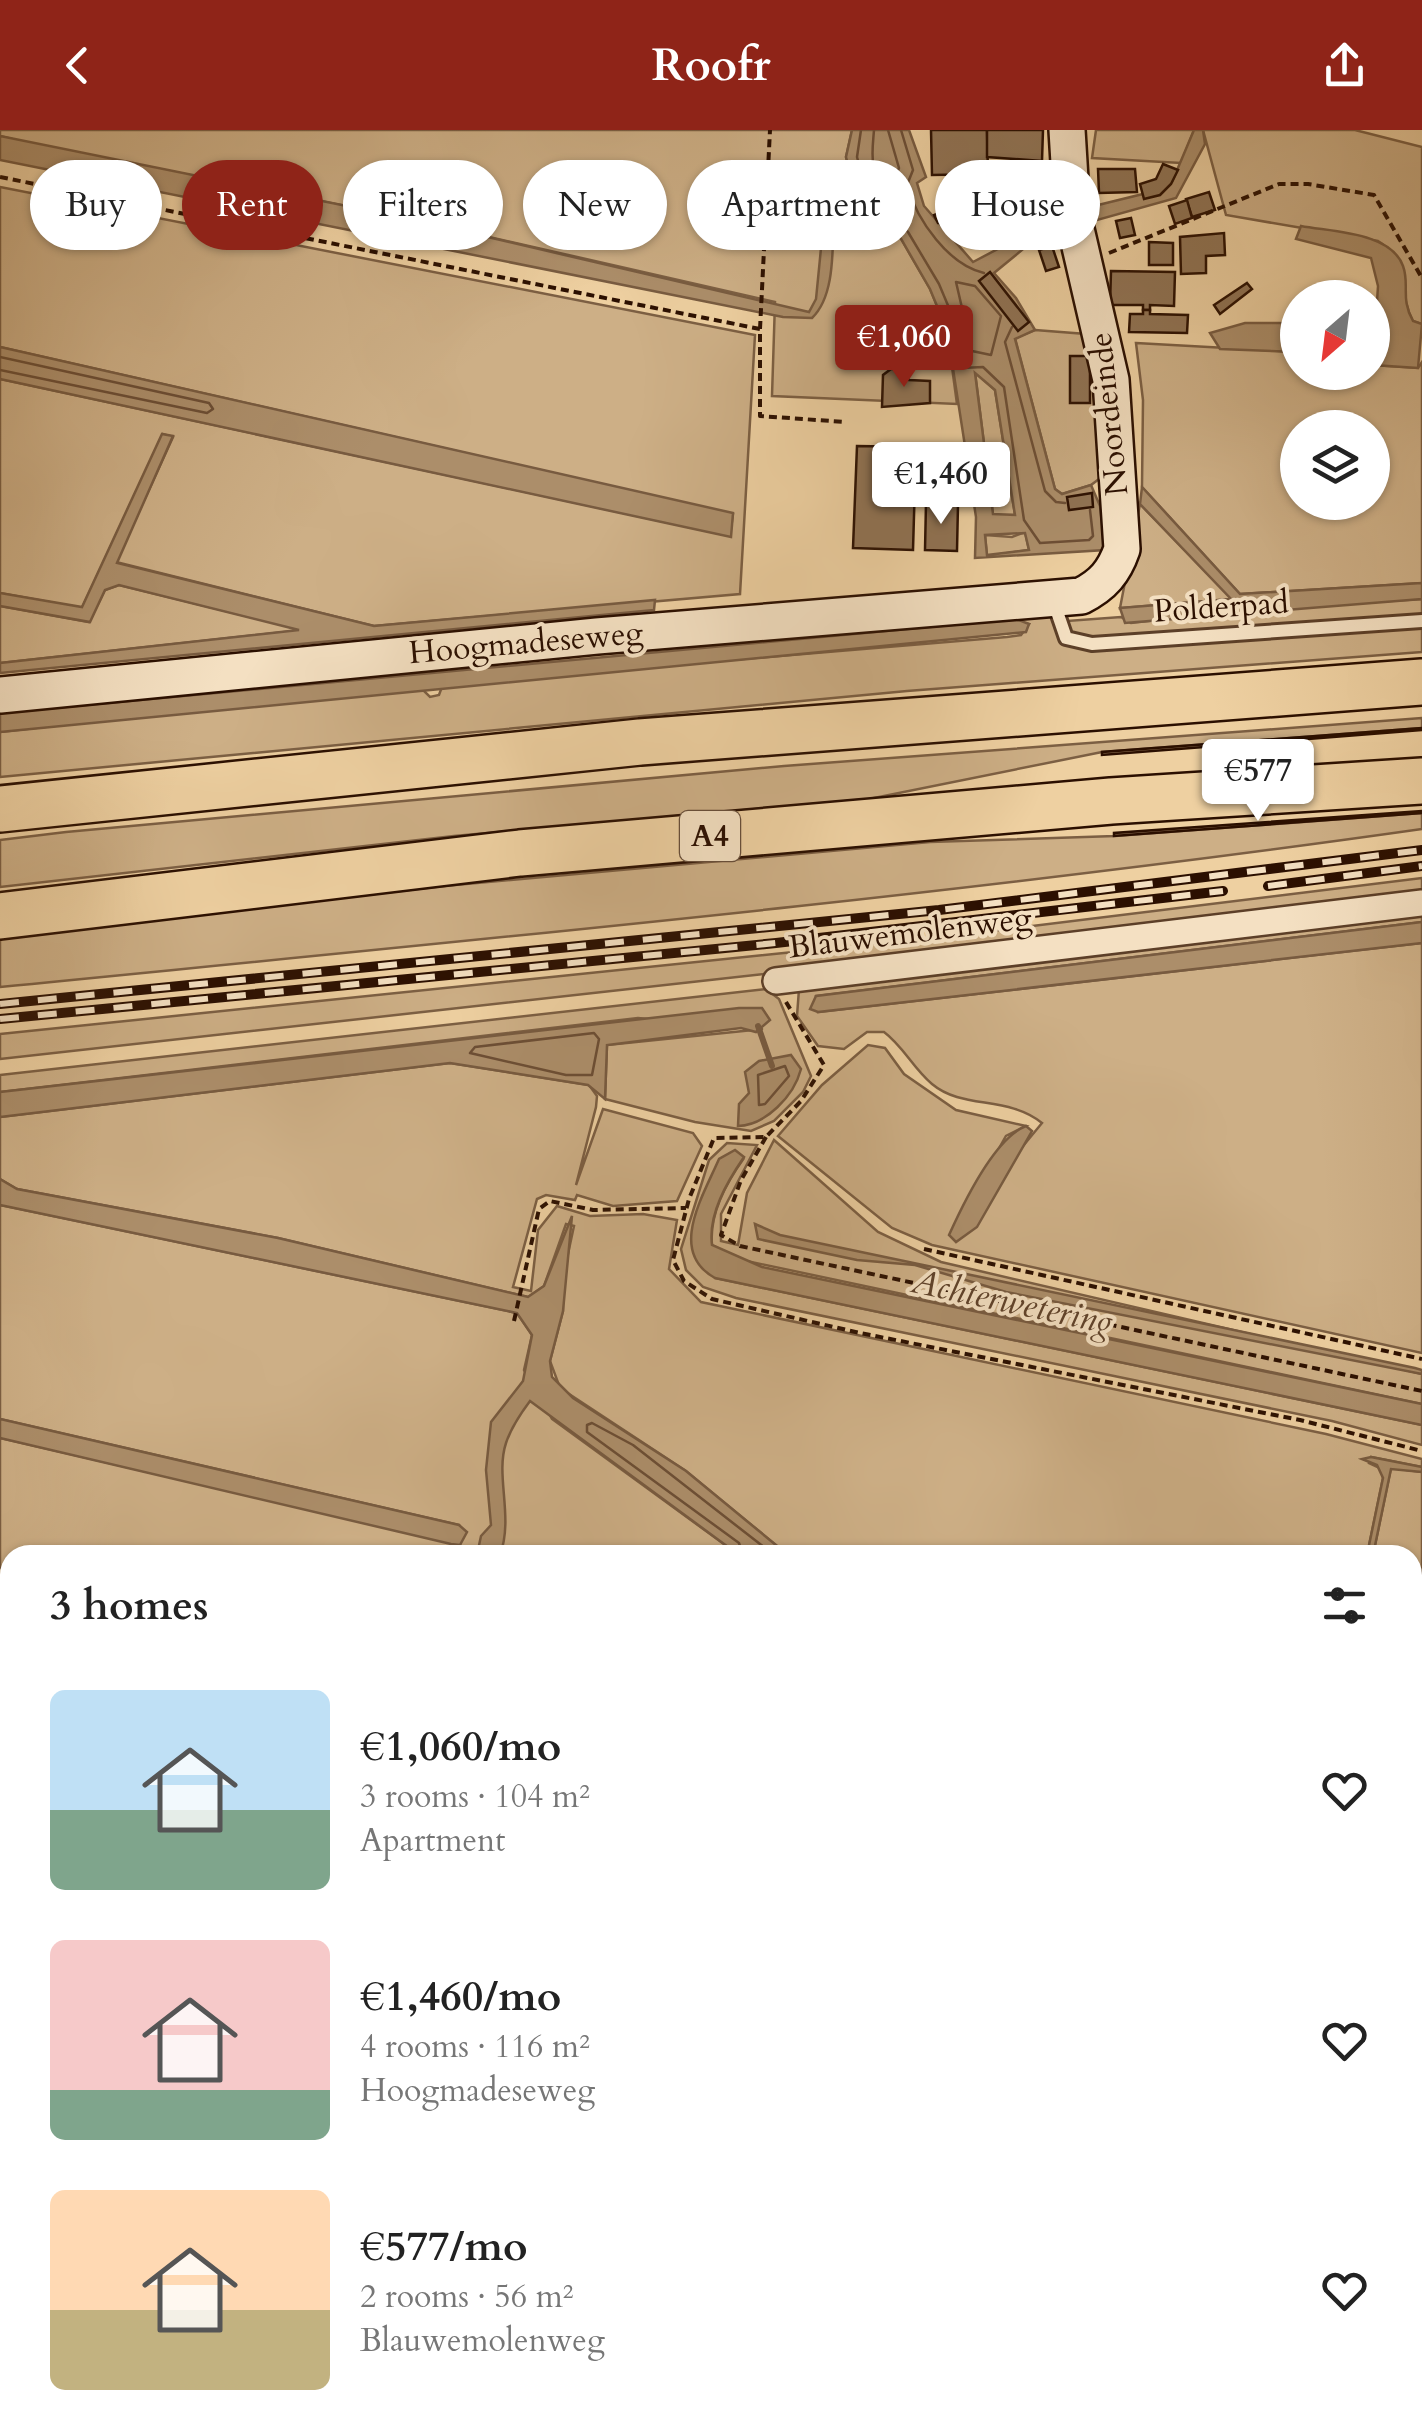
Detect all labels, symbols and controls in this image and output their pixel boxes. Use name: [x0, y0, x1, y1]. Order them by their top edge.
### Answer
text: Roofr: [651, 35, 771, 96]
icon: back: [50, 38, 105, 93]
icon: share: [1317, 38, 1372, 93]
chip: Buy: [30, 160, 162, 250]
chip: Rent: [182, 160, 323, 250]
chip: Filters: [343, 160, 503, 250]
chip: New: [523, 160, 667, 250]
chip: Apartment: [687, 160, 915, 250]
chip: House: [935, 160, 1100, 250]
north arrow: [1280, 280, 1390, 390]
map controls: [1280, 280, 1390, 520]
pin: €1,060: [823, 305, 985, 390]
text: €1,060: [857, 315, 951, 359]
street label: Noordeinde: [1079, 330, 1139, 498]
button: layers: [1280, 410, 1390, 520]
pin: €1,460: [860, 442, 1022, 527]
text: €1,460: [894, 452, 988, 496]
street label: Polderpad: [1152, 580, 1290, 634]
street label: Hoogmadeseweg: [407, 611, 645, 675]
pin: €577: [1199, 739, 1317, 824]
text: €577: [1224, 749, 1292, 793]
road number: A4: [680, 811, 740, 861]
street label: Blauwemolenweg: [786, 896, 1034, 970]
water label: Achterwetering: [906, 1257, 1117, 1347]
text: 3 homes: [50, 1577, 208, 1634]
icon: filters: [1317, 1578, 1372, 1633]
text: €1,060/mo: [360, 1718, 561, 1775]
icon: home: [130, 1730, 250, 1850]
icon: heart: [1317, 1763, 1372, 1818]
text: 3 rooms · 104 m²: [360, 1775, 590, 1819]
text: Apartment: [360, 1819, 505, 1863]
text: €1,460/mo: [360, 1968, 561, 2025]
icon: home: [130, 1980, 250, 2100]
icon: heart: [1317, 2013, 1372, 2068]
text: 4 rooms · 116 m²: [360, 2025, 590, 2069]
text: Hoogmadeseweg: [360, 2069, 595, 2113]
text: €577/mo: [360, 2218, 528, 2275]
icon: home: [130, 2230, 250, 2350]
icon: heart: [1317, 2263, 1372, 2318]
text: 2 rooms · 56 m²: [360, 2275, 573, 2319]
text: Blauwemolenweg: [360, 2319, 605, 2363]

